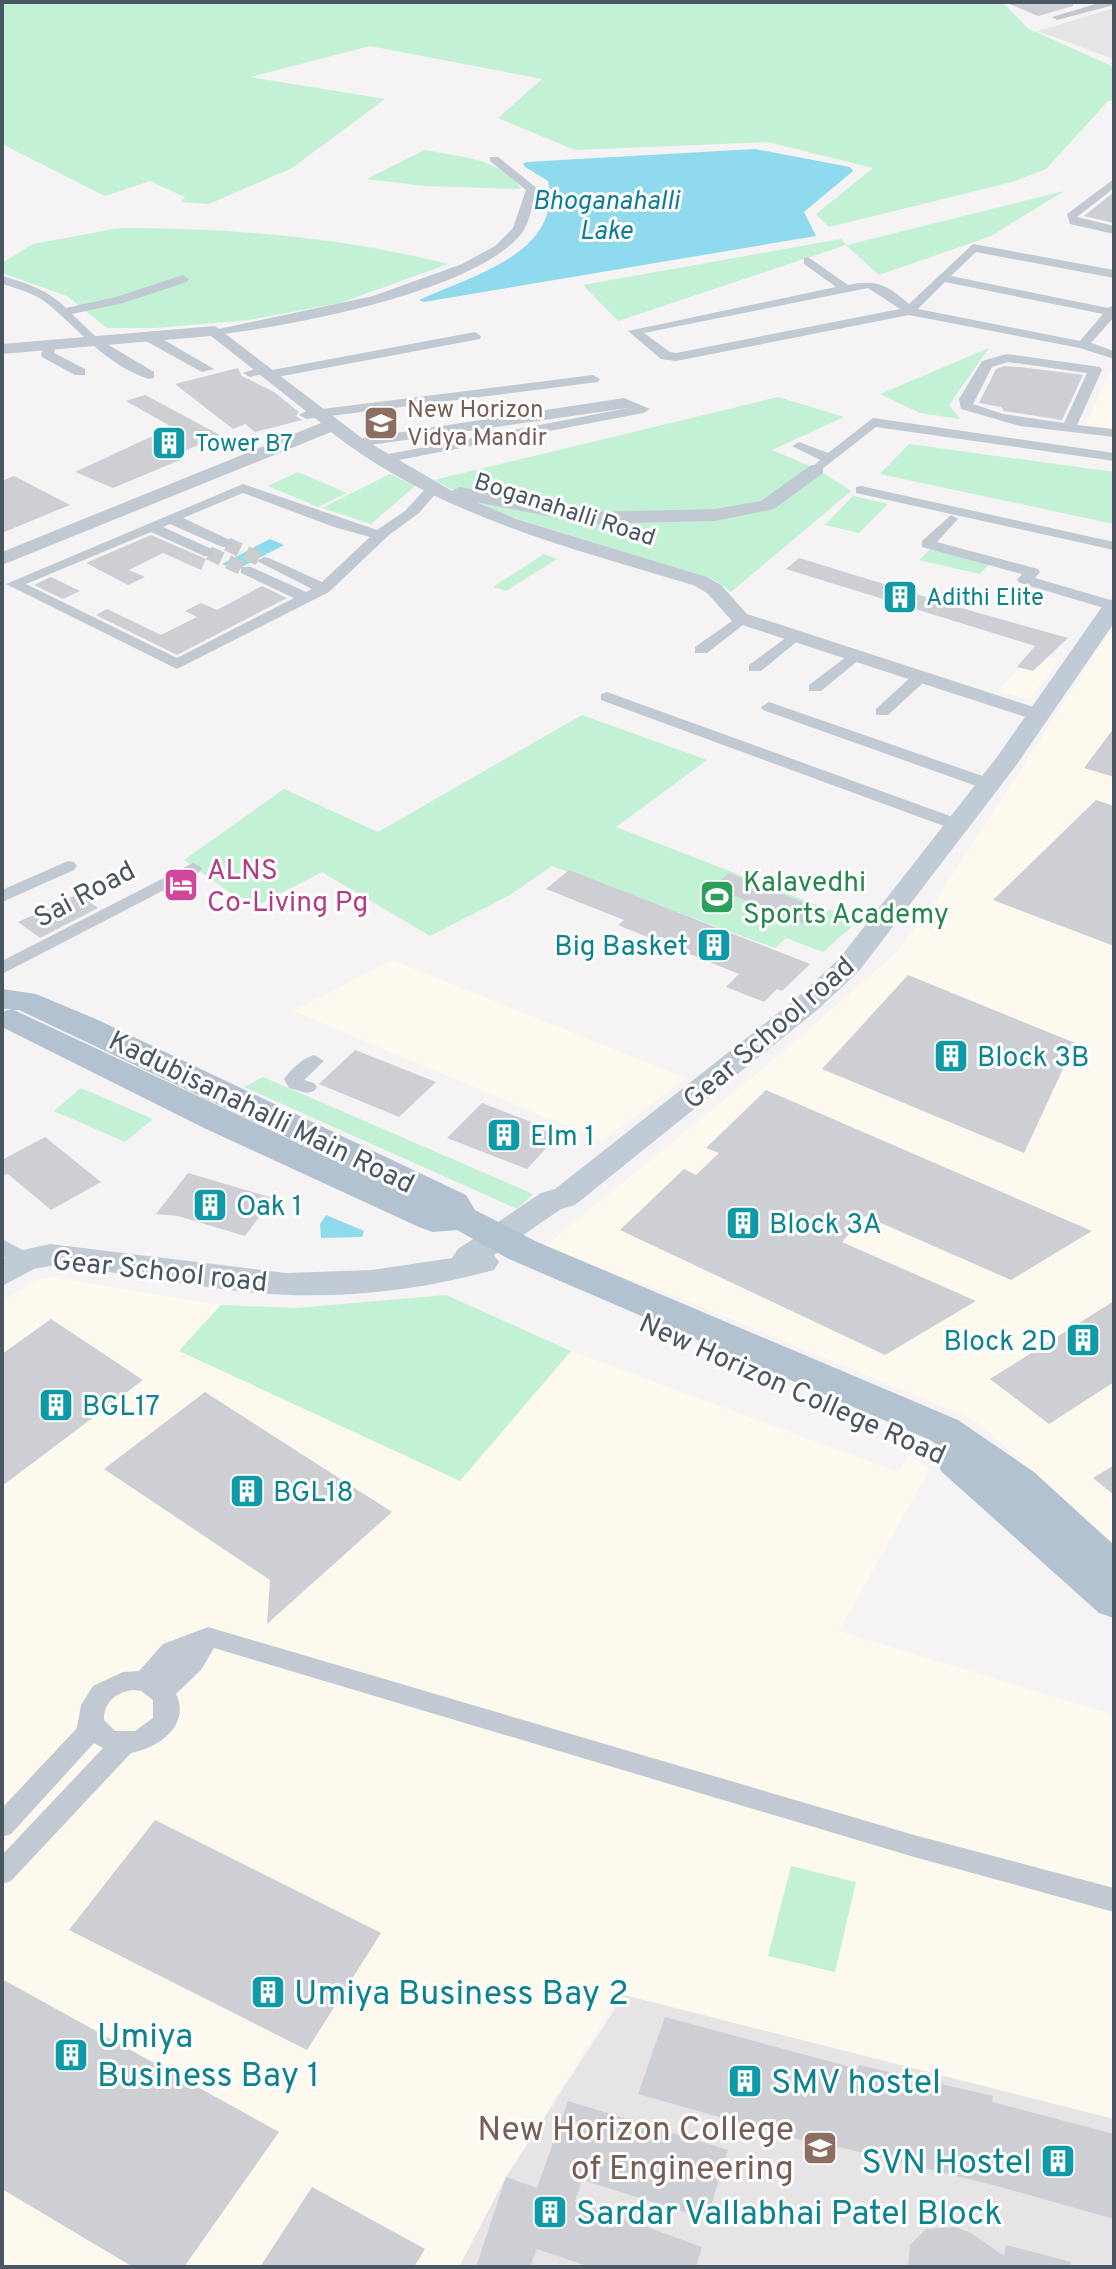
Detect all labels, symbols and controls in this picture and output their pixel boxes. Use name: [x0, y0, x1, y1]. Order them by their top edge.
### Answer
water label: Bhoganahalli Lake: [533, 186, 681, 249]
place label: New Horizon Vidya Mandir: [407, 396, 547, 454]
school or university icon: New Horizon Vidya Mandir: [362, 404, 400, 442]
building icon: Tower B7: [150, 424, 188, 462]
place label: Tower B7: [195, 430, 293, 460]
street label: Boganahalli Road: [470, 467, 659, 554]
building icon: Adithi Elite: [881, 578, 919, 616]
place label: Adithi Elite: [926, 584, 1044, 614]
street label: Sai Road: [28, 854, 142, 937]
place label: ALNS Co-Living Pg: [207, 854, 368, 922]
hotel icon: ALNS Co-Living Pg: [162, 866, 200, 904]
place label: Kalavedhi Sports Academy: [743, 866, 949, 934]
sports icon: Kalavedhi Sports Academy: [698, 878, 736, 916]
building icon: Big Basket: [695, 926, 733, 964]
place label: Big Basket: [554, 930, 688, 966]
street label: Gear School road: [677, 950, 863, 1119]
street label: Kadubisanahalli Main Road: [102, 1024, 419, 1203]
building icon: Block 3B: [932, 1037, 970, 1075]
place label: Block 3B: [977, 1041, 1089, 1077]
building icon: Elm 1: [485, 1116, 523, 1154]
place label: Elm 1: [530, 1120, 595, 1156]
building icon: Oak 1: [191, 1186, 229, 1224]
place label: Oak 1: [236, 1190, 303, 1226]
building icon: Block 3A: [724, 1204, 762, 1242]
place label: Block 3A: [769, 1208, 882, 1244]
street label: Gear School road: [50, 1244, 269, 1302]
street label: New Horizon College Road: [633, 1307, 951, 1475]
building icon: Block 2D: [1064, 1321, 1102, 1359]
place label: Block 2D: [944, 1325, 1057, 1361]
building icon: BGL17: [37, 1386, 75, 1424]
place label: BGL17: [82, 1390, 160, 1426]
building icon: BGL18: [228, 1472, 266, 1510]
place label: BGL18: [273, 1476, 354, 1512]
building icon: Umiya Business Bay 2: [249, 1973, 287, 2011]
place label: Umiya Business Bay 2: [294, 1974, 629, 2017]
place label: Umiya Business Bay 1: [97, 2017, 320, 2099]
building icon: Umiya Business Bay 1: [52, 2036, 90, 2074]
building icon: SMV hostel: [726, 2062, 764, 2100]
place label: SMV hostel: [771, 2063, 941, 2106]
place label: New Horizon College of Engineering: [477, 2110, 794, 2192]
school or university icon: New Horizon College of Engineering: [801, 2129, 839, 2167]
building icon: SVN Hostel: [1039, 2142, 1077, 2180]
place label: SVN Hostel: [861, 2143, 1032, 2186]
building icon: Sardar Vallabhai Patel Block: [531, 2193, 569, 2231]
place label: Sardar Vallabhai Patel Block: [576, 2194, 1002, 2237]

